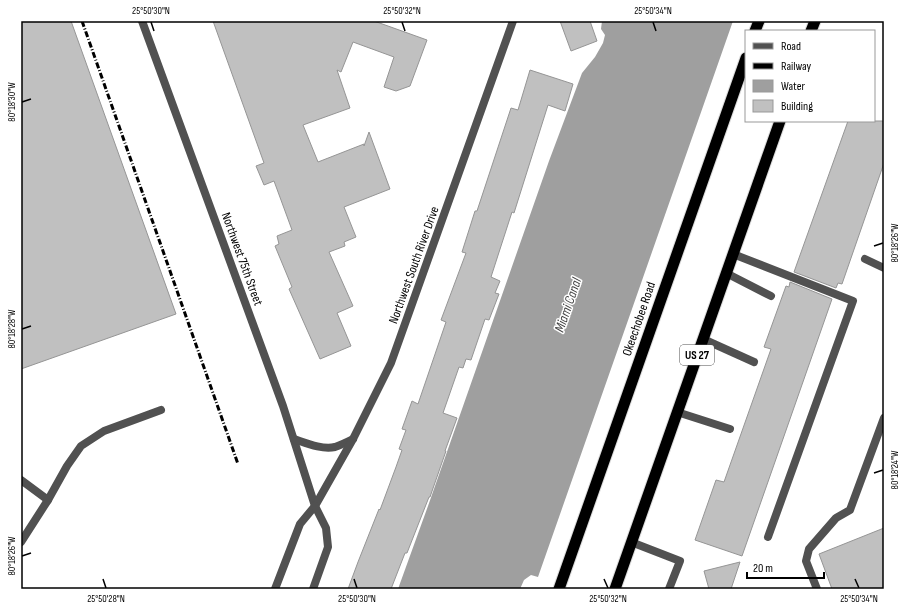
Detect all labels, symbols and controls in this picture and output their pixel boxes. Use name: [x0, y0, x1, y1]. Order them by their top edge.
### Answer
text: 25°50'30"N: [132, 5, 170, 17]
text: 25°50'32"N: [383, 5, 421, 17]
text: 25°50'34"N: [634, 5, 672, 17]
legend: [745, 30, 875, 122]
text: Road: [781, 39, 801, 54]
text: Railway: [781, 59, 812, 74]
text: Water: [781, 79, 805, 94]
text: 80°18'30"W: [6, 82, 18, 122]
text: Building: [781, 99, 813, 114]
street label: Northwest South River Drive: [385, 204, 443, 326]
street label: Northwest 75th Street: [218, 210, 266, 308]
text: 80°18'26"W: [889, 223, 901, 263]
water label: Miami Canal: [551, 275, 585, 334]
street label: Okeechobee Road: [619, 280, 659, 358]
text: 80°18'28"W: [6, 309, 18, 349]
road number: US 27: [680, 345, 714, 365]
text: 80°18'24"W: [889, 450, 901, 489]
text: 80°18'26"W: [6, 536, 18, 576]
scale bar: [747, 554, 824, 580]
text: 20 m: [753, 561, 773, 576]
text: 25°50'28"N: [87, 593, 125, 605]
text: 25°50'30"N: [338, 593, 376, 605]
text: 25°50'32"N: [589, 593, 627, 605]
text: 25°50'34"N: [840, 593, 878, 605]

